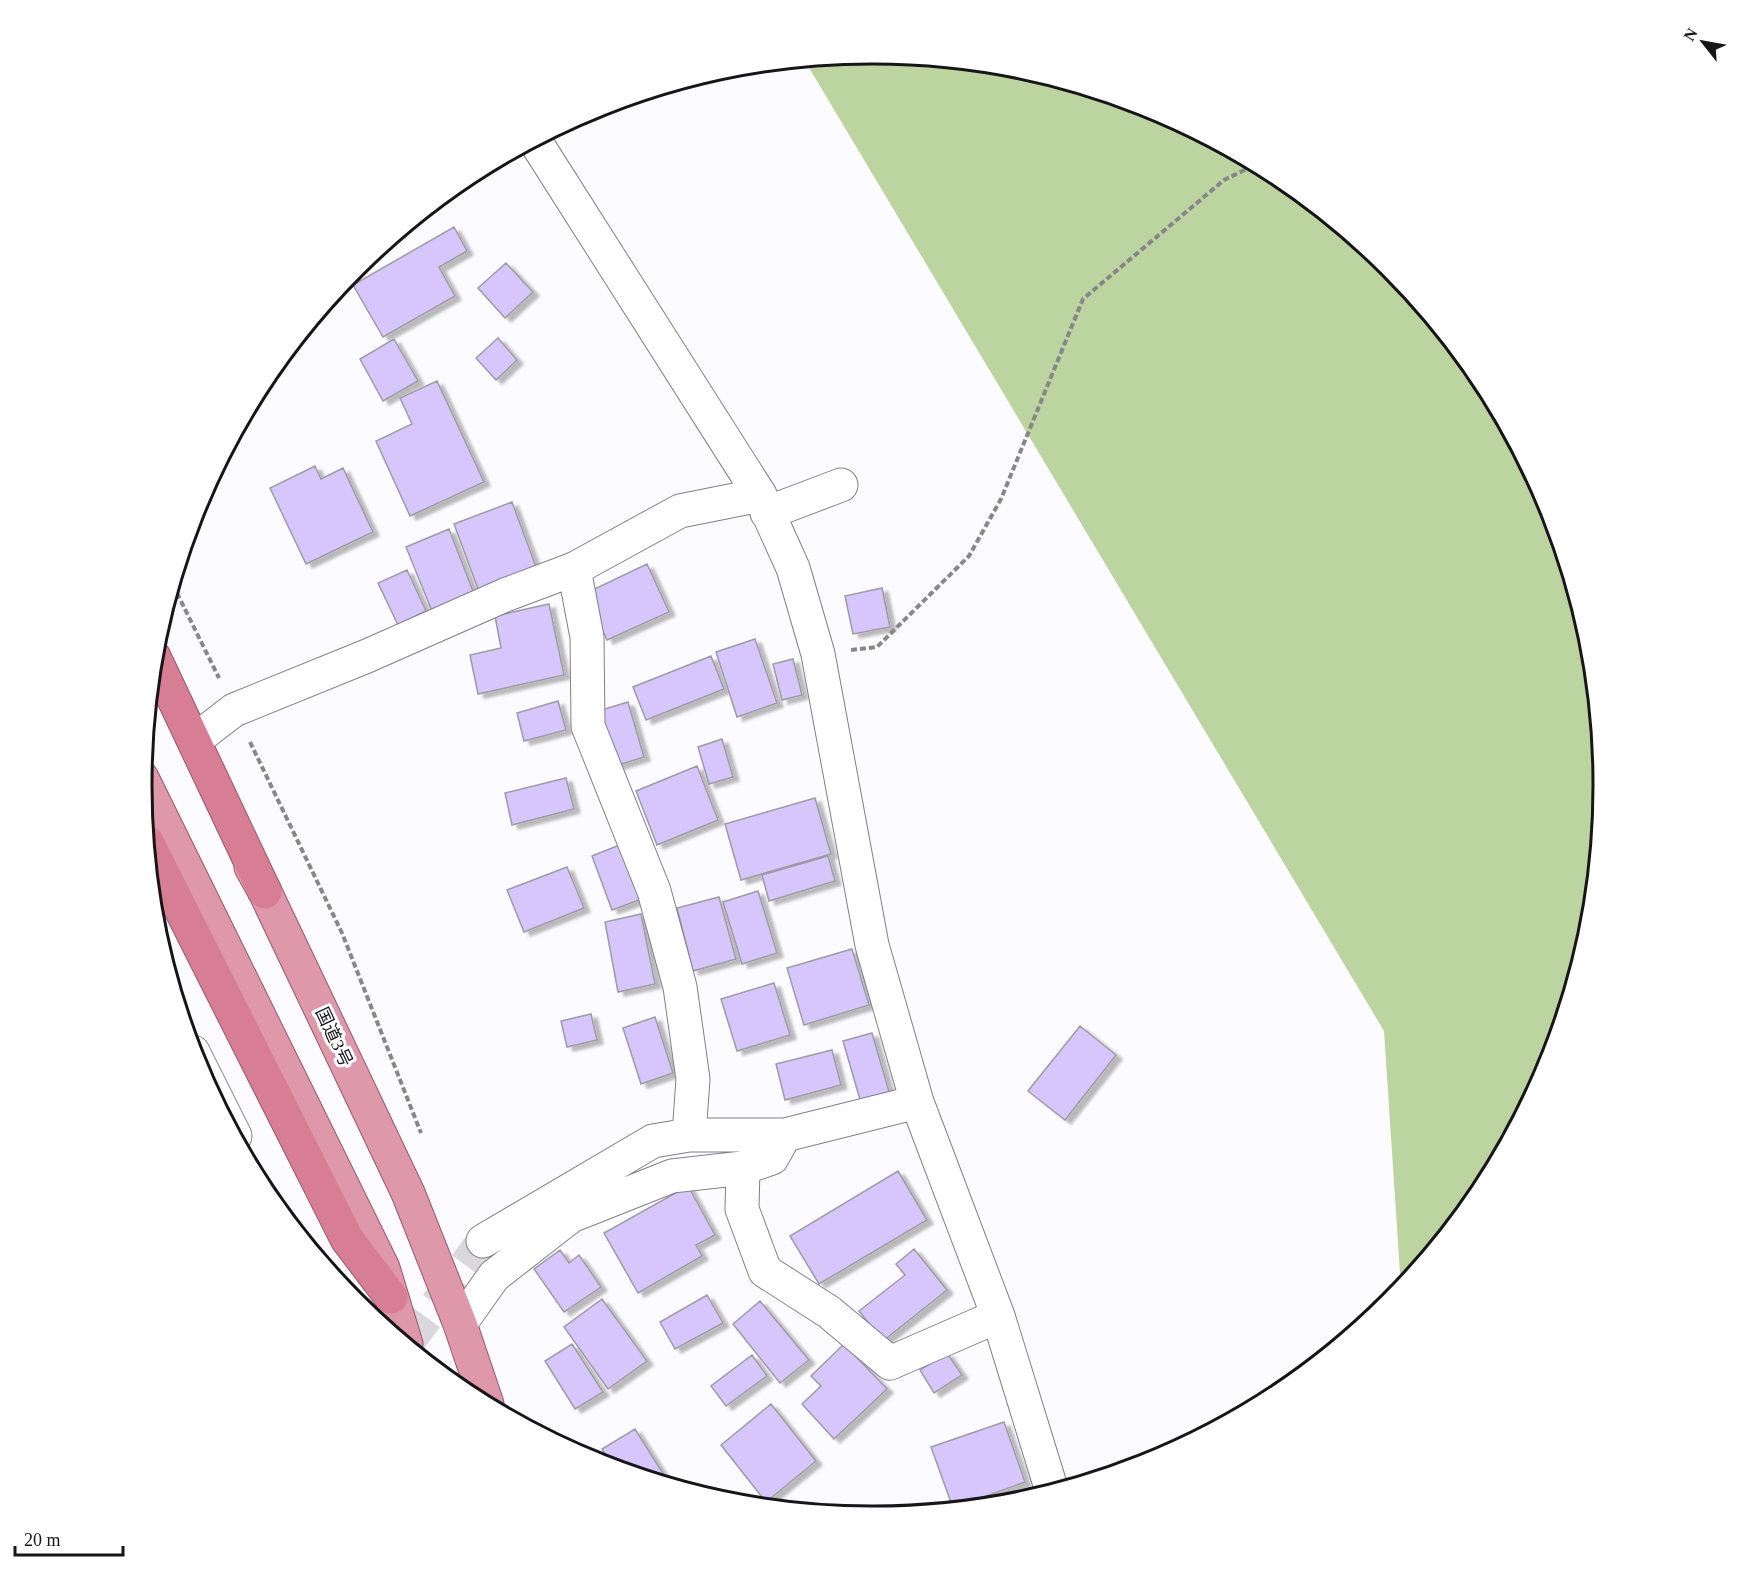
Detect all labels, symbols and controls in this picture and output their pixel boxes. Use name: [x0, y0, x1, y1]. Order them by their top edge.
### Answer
north arrow: [1673, 12, 1733, 72]
text: N: [1680, 25, 1701, 44]
street label: 国道3号: [312, 1004, 356, 1070]
scale bar: [15, 1519, 123, 1557]
text: 20 m: [24, 1530, 61, 1550]

